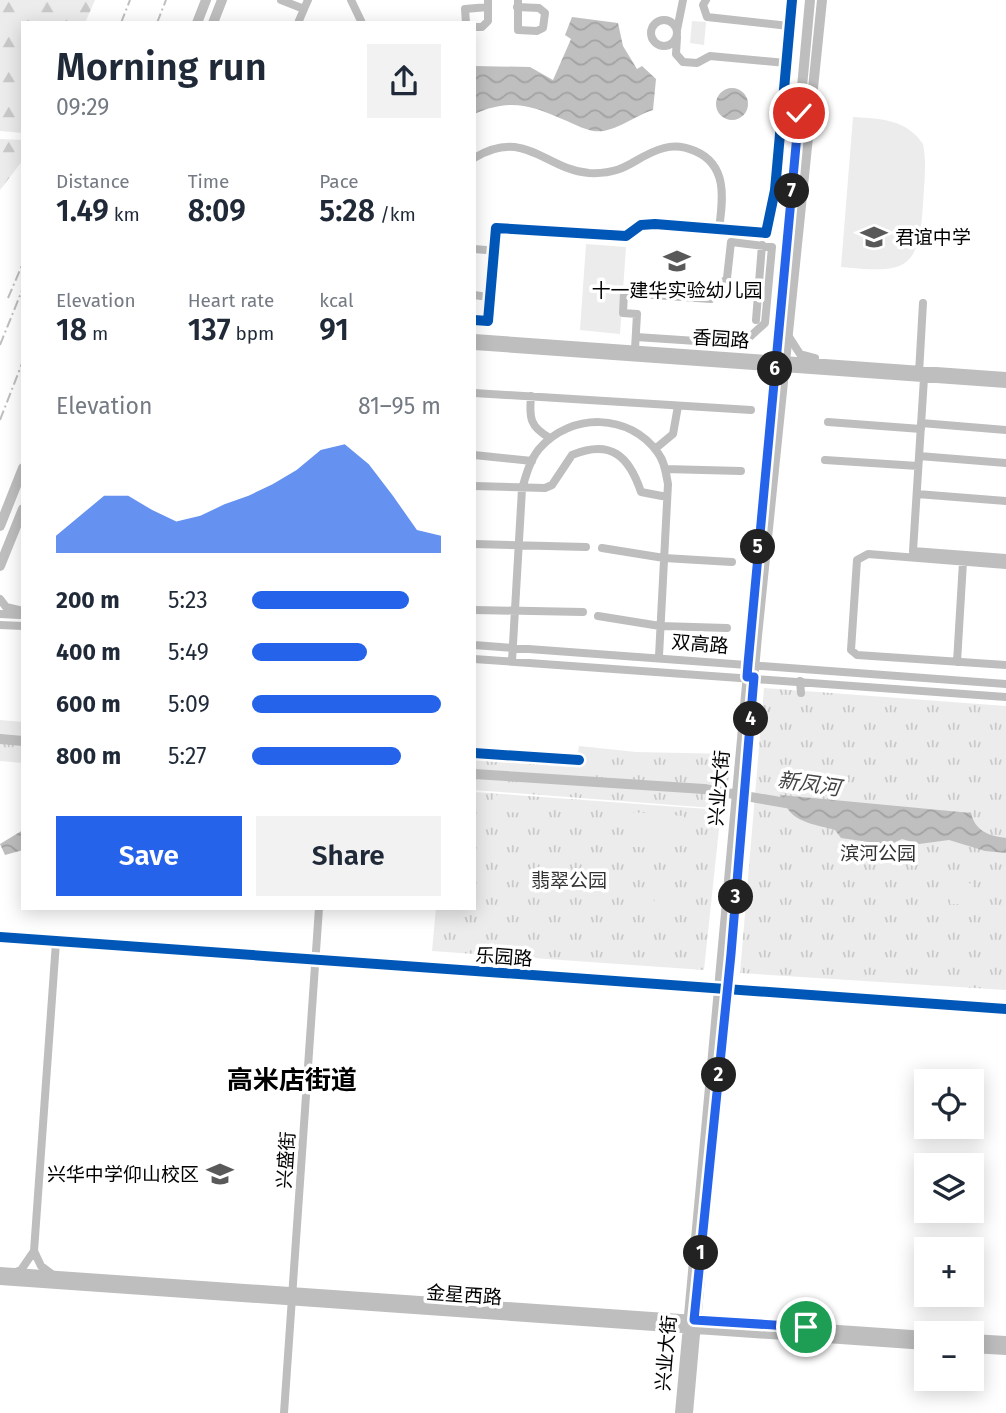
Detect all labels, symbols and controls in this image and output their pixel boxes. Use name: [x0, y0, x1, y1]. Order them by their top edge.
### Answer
text: Morning run: [56, 44, 267, 90]
button: share: [367, 44, 441, 118]
pin: [769, 83, 829, 143]
text: 09:29: [56, 93, 109, 121]
icon: check: [780, 94, 818, 132]
text: Distance: [56, 170, 130, 193]
text: Time: [188, 170, 229, 193]
text: Pace: [319, 170, 359, 193]
pin: 7: [774, 174, 810, 208]
text: 7: [787, 179, 796, 202]
text: 1.49: [56, 193, 109, 229]
text: 8:09: [188, 193, 246, 229]
text: 5:28: [319, 193, 375, 229]
text: km: [109, 203, 140, 226]
text: /km: [375, 203, 416, 226]
school or university icon: 君谊中学: [859, 222, 889, 252]
place label: 君谊中学: [895, 226, 971, 249]
school or university icon: 十一建华实验幼儿园: [662, 246, 692, 276]
place label: 十一建华实验幼儿园: [591, 279, 763, 302]
text: Elevation: [56, 289, 136, 312]
text: Heart rate: [188, 289, 274, 312]
text: kcal: [319, 289, 354, 312]
text: 18: [56, 312, 87, 348]
text: 137: [188, 312, 231, 348]
text: 91: [319, 312, 349, 348]
text: m: [87, 322, 108, 345]
text: bpm: [231, 322, 274, 345]
street label: 香园路: [692, 326, 750, 352]
pin: 6: [758, 352, 792, 386]
text: 6: [769, 357, 780, 380]
text: Elevation: [56, 392, 152, 420]
text: 81–95 m: [358, 392, 441, 420]
pin: 5: [740, 530, 776, 564]
text: 5: [752, 535, 763, 558]
text: 200 m: [56, 586, 120, 614]
text: 5:23: [168, 586, 208, 614]
street label: 双高路: [671, 630, 729, 658]
text: 400 m: [56, 638, 121, 666]
text: 5:49: [168, 638, 209, 666]
text: 600 m: [56, 690, 121, 718]
text: 5:09: [168, 690, 210, 718]
pin: 4: [734, 702, 768, 736]
text: 4: [745, 707, 756, 730]
text: 800 m: [56, 742, 121, 770]
text: 5:27: [168, 742, 206, 770]
street label: 兴业大街: [704, 749, 734, 827]
water label: 新凤河: [776, 767, 846, 802]
button: Save: [56, 816, 242, 896]
button: Share: [256, 816, 441, 896]
park label: 滨河公园: [840, 842, 916, 865]
park label: 翡翠公园: [531, 869, 607, 892]
pin: 3: [718, 880, 754, 914]
text: 3: [731, 885, 740, 908]
street label: 乐园路: [475, 944, 533, 970]
pin: 2: [702, 1058, 736, 1092]
text: 2: [714, 1063, 723, 1086]
district label: 高米店街道: [227, 1065, 357, 1096]
map controls: [914, 1069, 984, 1391]
button: locate: [914, 1069, 984, 1139]
street label: 兴盛街: [273, 1131, 299, 1189]
button: layers: [914, 1153, 984, 1223]
school or university icon: 兴华中学仰山校区: [205, 1159, 235, 1189]
place label: 兴华中学仰山校区: [47, 1163, 199, 1186]
pin: 1: [684, 1236, 718, 1270]
button: +: [914, 1237, 984, 1307]
text: 1: [696, 1241, 705, 1264]
street label: 金星西路: [425, 1281, 503, 1309]
pin: [776, 1297, 836, 1357]
icon: arrive: [787, 1308, 825, 1346]
street label: 兴业大街: [651, 1314, 681, 1392]
button: −: [914, 1321, 984, 1391]

